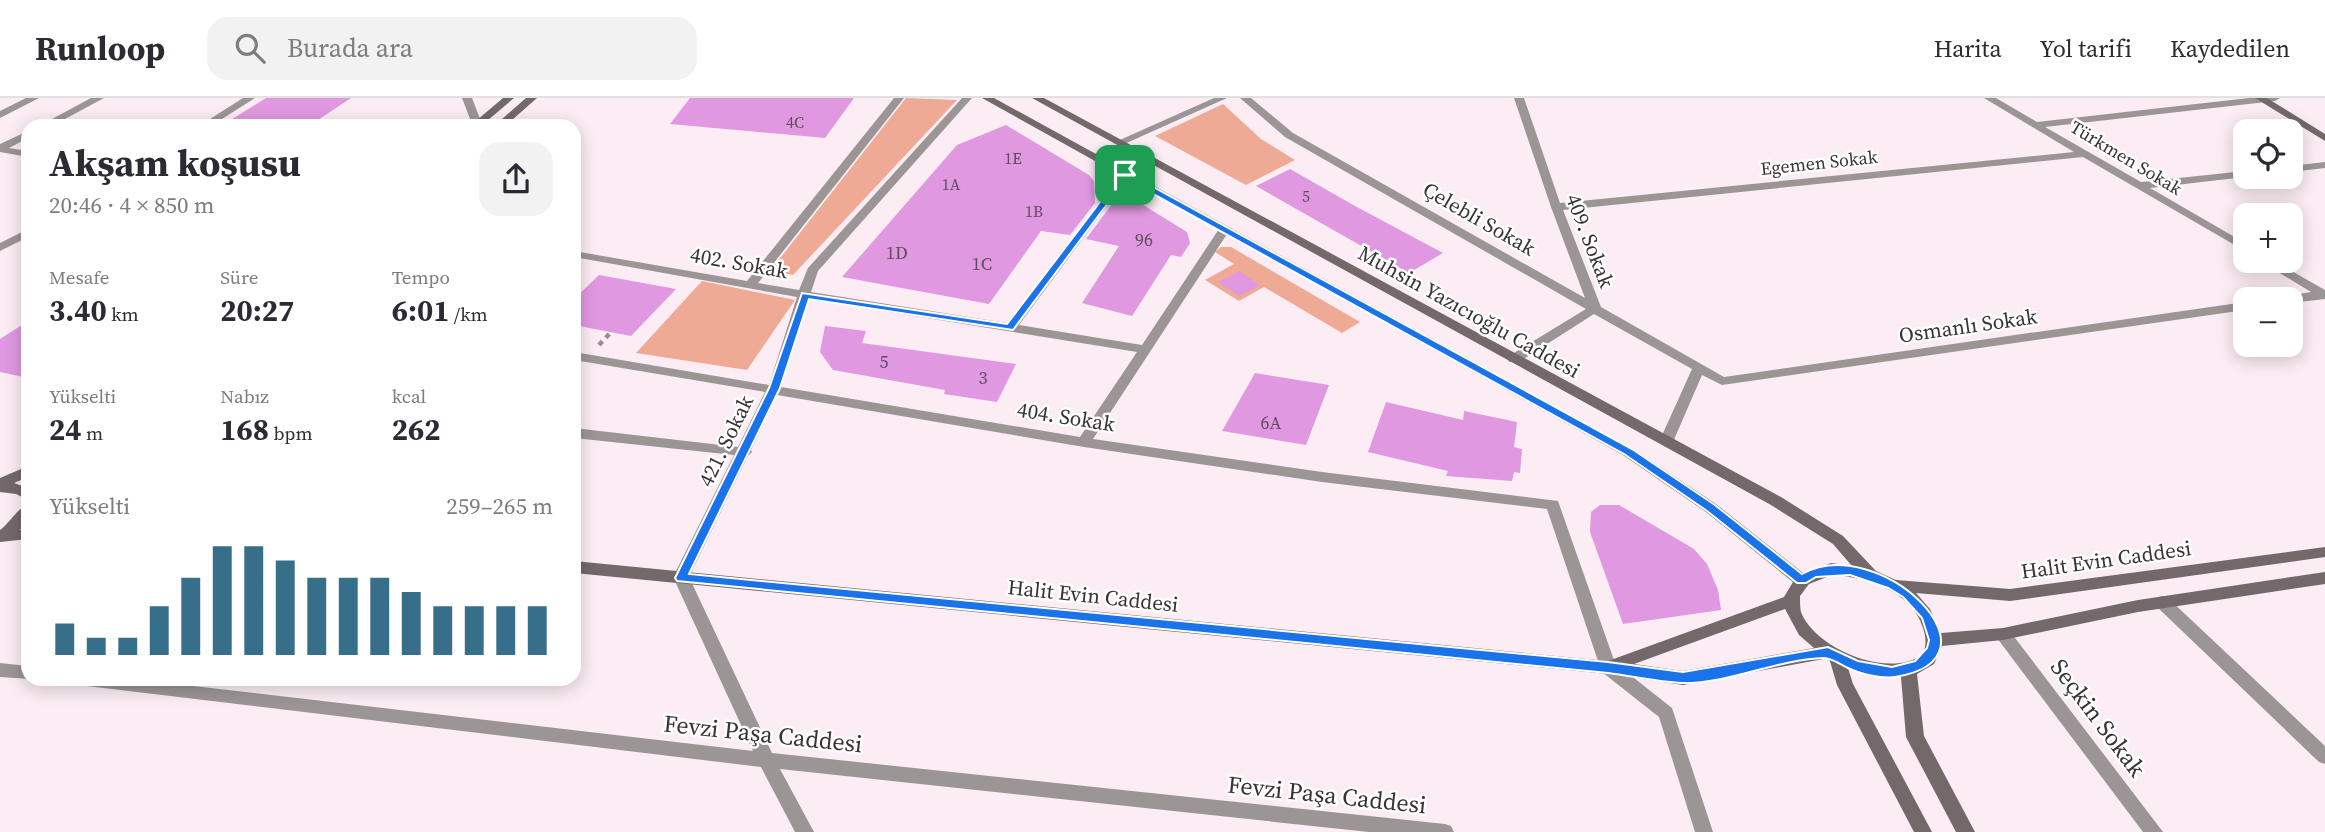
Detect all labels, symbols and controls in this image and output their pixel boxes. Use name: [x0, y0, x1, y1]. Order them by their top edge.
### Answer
search box: [207, 17, 697, 80]
text: Runloop: [35, 26, 165, 71]
icon: search: [231, 29, 269, 67]
text: Burada ara: [287, 30, 413, 66]
text: Harita: [1934, 32, 2002, 65]
text: Yol tarifi: [2040, 32, 2132, 65]
text: Kaydedilen: [2170, 32, 2290, 65]
house number: 4C: [786, 111, 804, 133]
street label: Türkmen Sokak: [2066, 114, 2187, 201]
map controls: [2233, 119, 2303, 357]
button: locate: [2233, 119, 2303, 189]
text: Akşam koşusu: [49, 137, 301, 189]
button: share: [479, 142, 553, 216]
street label: Egemen Sokak: [1759, 144, 1879, 181]
pin: [1095, 145, 1155, 205]
house number: 1E: [1004, 147, 1022, 169]
icon: arrive: [1106, 156, 1144, 194]
house number: 1A: [942, 173, 961, 195]
street label: Çelebli Sokak: [1418, 175, 1541, 263]
house number: 5: [1302, 185, 1310, 207]
text: 20:46 · 4 × 850 m: [49, 189, 215, 221]
street label: 409. Sokak: [1559, 190, 1622, 292]
house number: 1B: [1025, 200, 1043, 222]
button: +: [2233, 203, 2303, 273]
house number: 96: [1135, 227, 1153, 252]
street label: Muhsin Yazıcıoğlu Caddesi: [1353, 238, 1585, 385]
street label: 402. Sokak: [688, 240, 791, 285]
house number: 1D: [886, 240, 908, 265]
house number: 1C: [972, 251, 992, 276]
text: Mesafe: [49, 264, 110, 290]
text: Süre: [220, 264, 258, 290]
text: Tempo: [392, 264, 450, 290]
button: −: [2233, 287, 2303, 357]
text: 3.40: [49, 290, 107, 331]
text: 20:27: [220, 290, 294, 331]
text: 6:01: [392, 290, 449, 331]
text: km: [107, 301, 139, 327]
text: /km: [449, 301, 488, 327]
street label: Osmanlı Sokak: [1897, 301, 2039, 350]
house number: 5: [880, 349, 889, 374]
house number: 3: [979, 365, 988, 390]
text: Yükselti: [49, 383, 116, 409]
text: Nabız: [220, 383, 269, 409]
text: kcal: [392, 383, 426, 409]
street label: 421. Sokak: [691, 390, 760, 491]
street label: 404. Sokak: [1015, 394, 1117, 439]
text: 24: [49, 409, 82, 450]
text: 168: [220, 409, 269, 450]
text: 262: [392, 409, 440, 450]
house number: 6A: [1261, 410, 1282, 435]
text: m: [82, 420, 103, 446]
text: bpm: [269, 420, 313, 446]
text: Yükselti: [49, 490, 130, 522]
text: 259–265 m: [446, 490, 553, 522]
street label: Halit Evin Caddesi: [2019, 533, 2193, 586]
street label: Halit Evin Caddesi: [1006, 572, 1180, 619]
street label: Seçkin Sokak: [2043, 652, 2154, 784]
street label: Fevzi Paşa Caddesi: [662, 707, 864, 760]
street label: Fevzi Paşa Caddesi: [1226, 768, 1428, 821]

